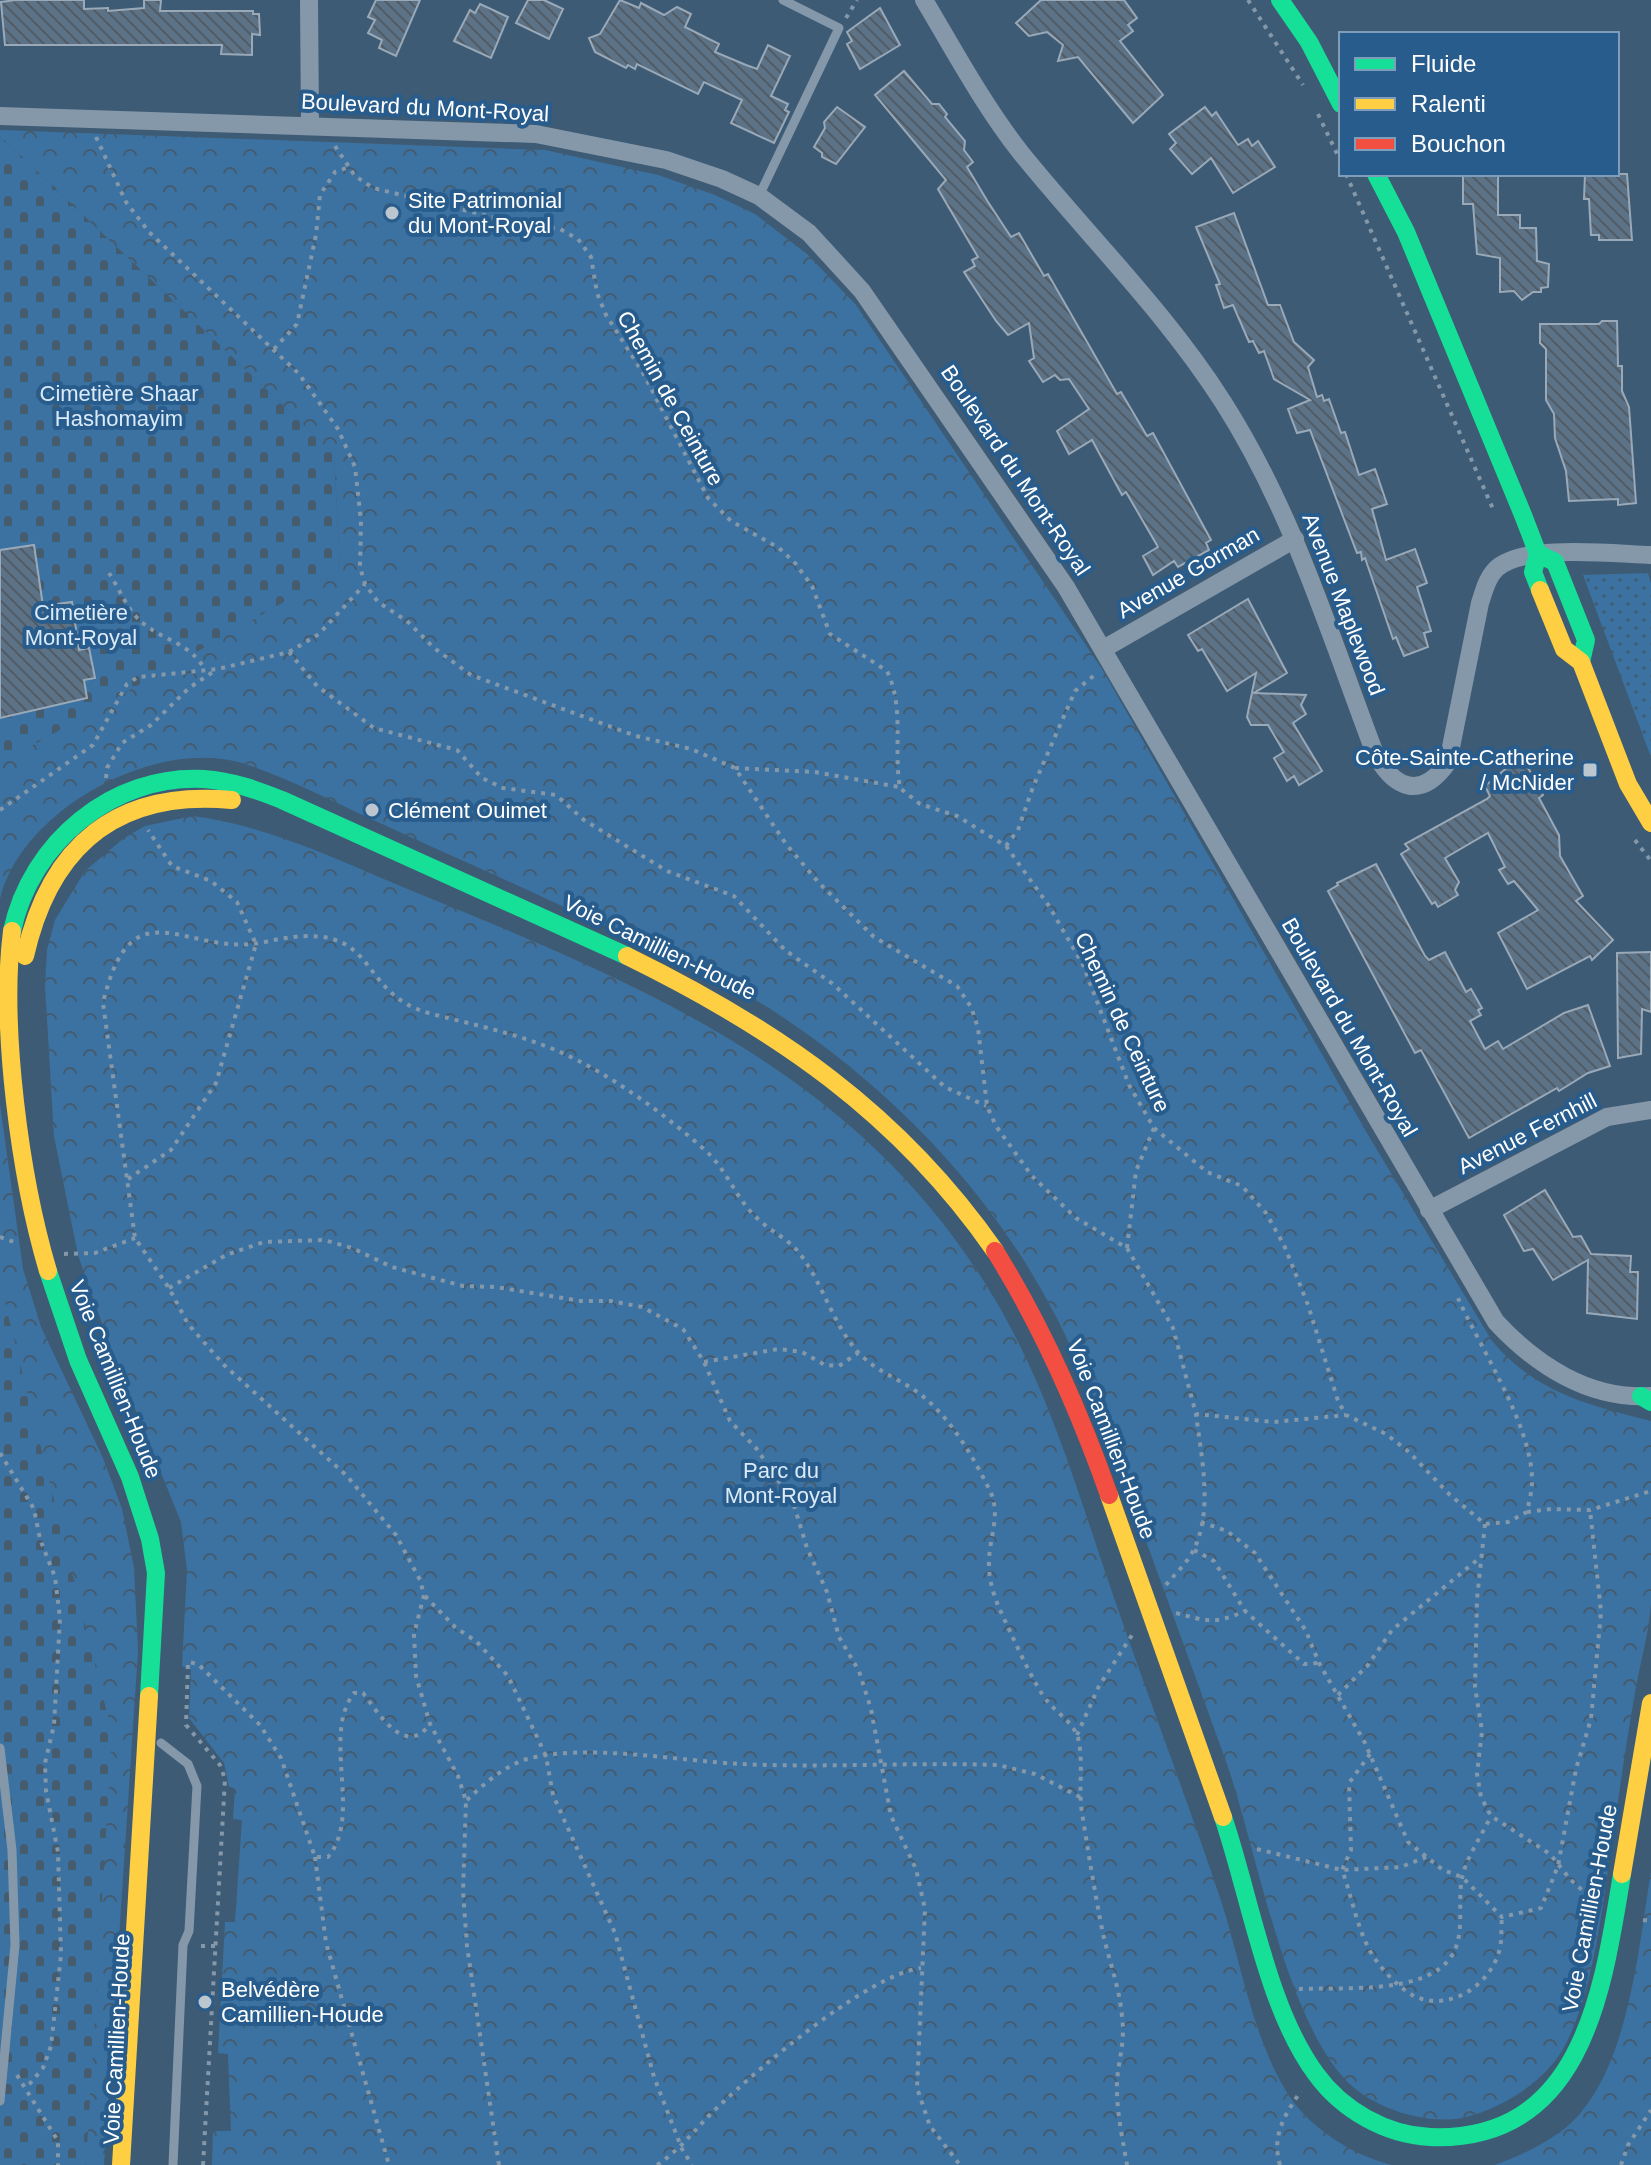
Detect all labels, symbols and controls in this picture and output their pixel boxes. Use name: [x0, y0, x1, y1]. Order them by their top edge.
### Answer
legend: [1339, 32, 1619, 176]
text: Fluide: [1411, 50, 1476, 77]
street label: Boulevard du Mont-Royal: [300, 89, 550, 126]
text: Ralenti: [1411, 90, 1486, 117]
text: Bouchon: [1411, 130, 1506, 157]
place label: Site Patrimonial du Mont-Royal: [408, 188, 562, 238]
marker: Site Patrimonial du Mont-Royal: [383, 204, 401, 222]
street label: Chemin de Ceinture: [612, 307, 729, 490]
street label: Boulevard du Mont-Royal: [936, 360, 1095, 580]
park label: Cimetière Shaar Hashomayim: [40, 381, 198, 431]
street label: Avenue Maplewood: [1297, 510, 1390, 699]
street label: Avenue Gorman: [1113, 522, 1264, 623]
park label: Cimetière Mont-Royal: [25, 600, 137, 650]
place label: Côte-Sainte-Catherine / McNider: [1355, 745, 1574, 795]
marker: Côte-Sainte-Catherine / McNider: [1581, 761, 1599, 779]
place label: Clément Ouimet: [388, 798, 547, 823]
marker: Clément Ouimet: [363, 801, 381, 819]
street label: Voie Camillien-Houde: [559, 890, 760, 1005]
street label: Boulevard du Mont-Royal: [1277, 914, 1422, 1141]
street label: Chemin de Ceinture: [1070, 928, 1175, 1116]
street label: Avenue Fernhill: [1454, 1088, 1601, 1179]
street label: Voie Camillien-Houde: [64, 1276, 167, 1482]
street label: Voie Camillien-Houde: [1062, 1336, 1161, 1542]
park label: Parc du Mont-Royal: [725, 1458, 837, 1508]
street label: Voie Camillien-Houde: [1557, 1802, 1622, 2014]
street label: Voie Camillien-Houde: [98, 1933, 135, 2145]
place label: Belvédère Camillien-Houde: [221, 1977, 384, 2027]
marker: Belvédère Camillien-Houde: [196, 1993, 214, 2011]

